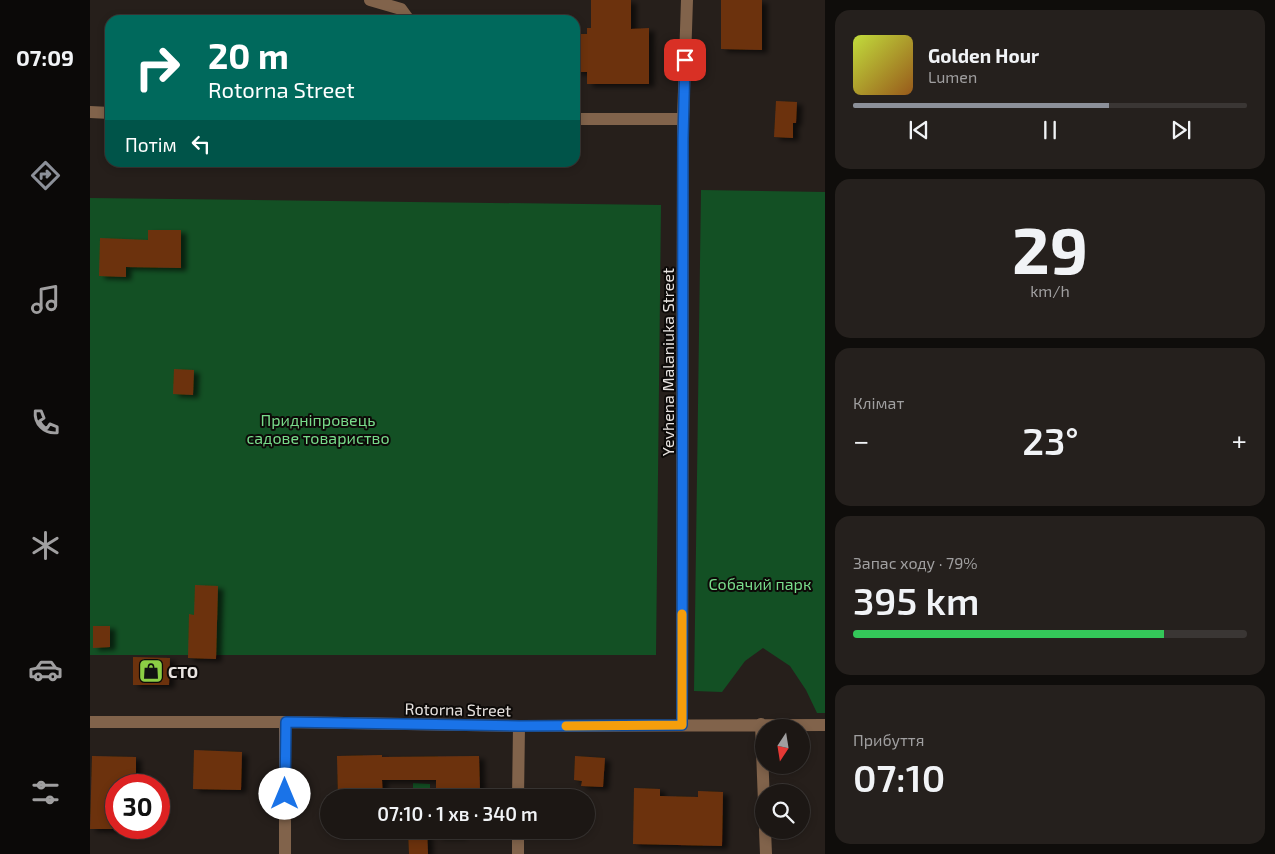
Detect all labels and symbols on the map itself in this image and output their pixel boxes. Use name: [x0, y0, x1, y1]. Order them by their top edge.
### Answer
pin: [664, 39, 706, 81]
street label: Yevhena Malaniuka Street: [658, 268, 677, 456]
park label: Придніпровець садове товариство: [246, 410, 390, 447]
park label: Собачий парк: [709, 574, 812, 593]
shop icon: СТО: [138, 658, 164, 684]
place label: СТО: [168, 662, 198, 681]
street label: Rotorna Street: [405, 699, 511, 719]
north arrow: [755, 719, 810, 774]
position arrow: [258, 767, 310, 819]
speed limit sign: 30: [105, 774, 170, 839]

